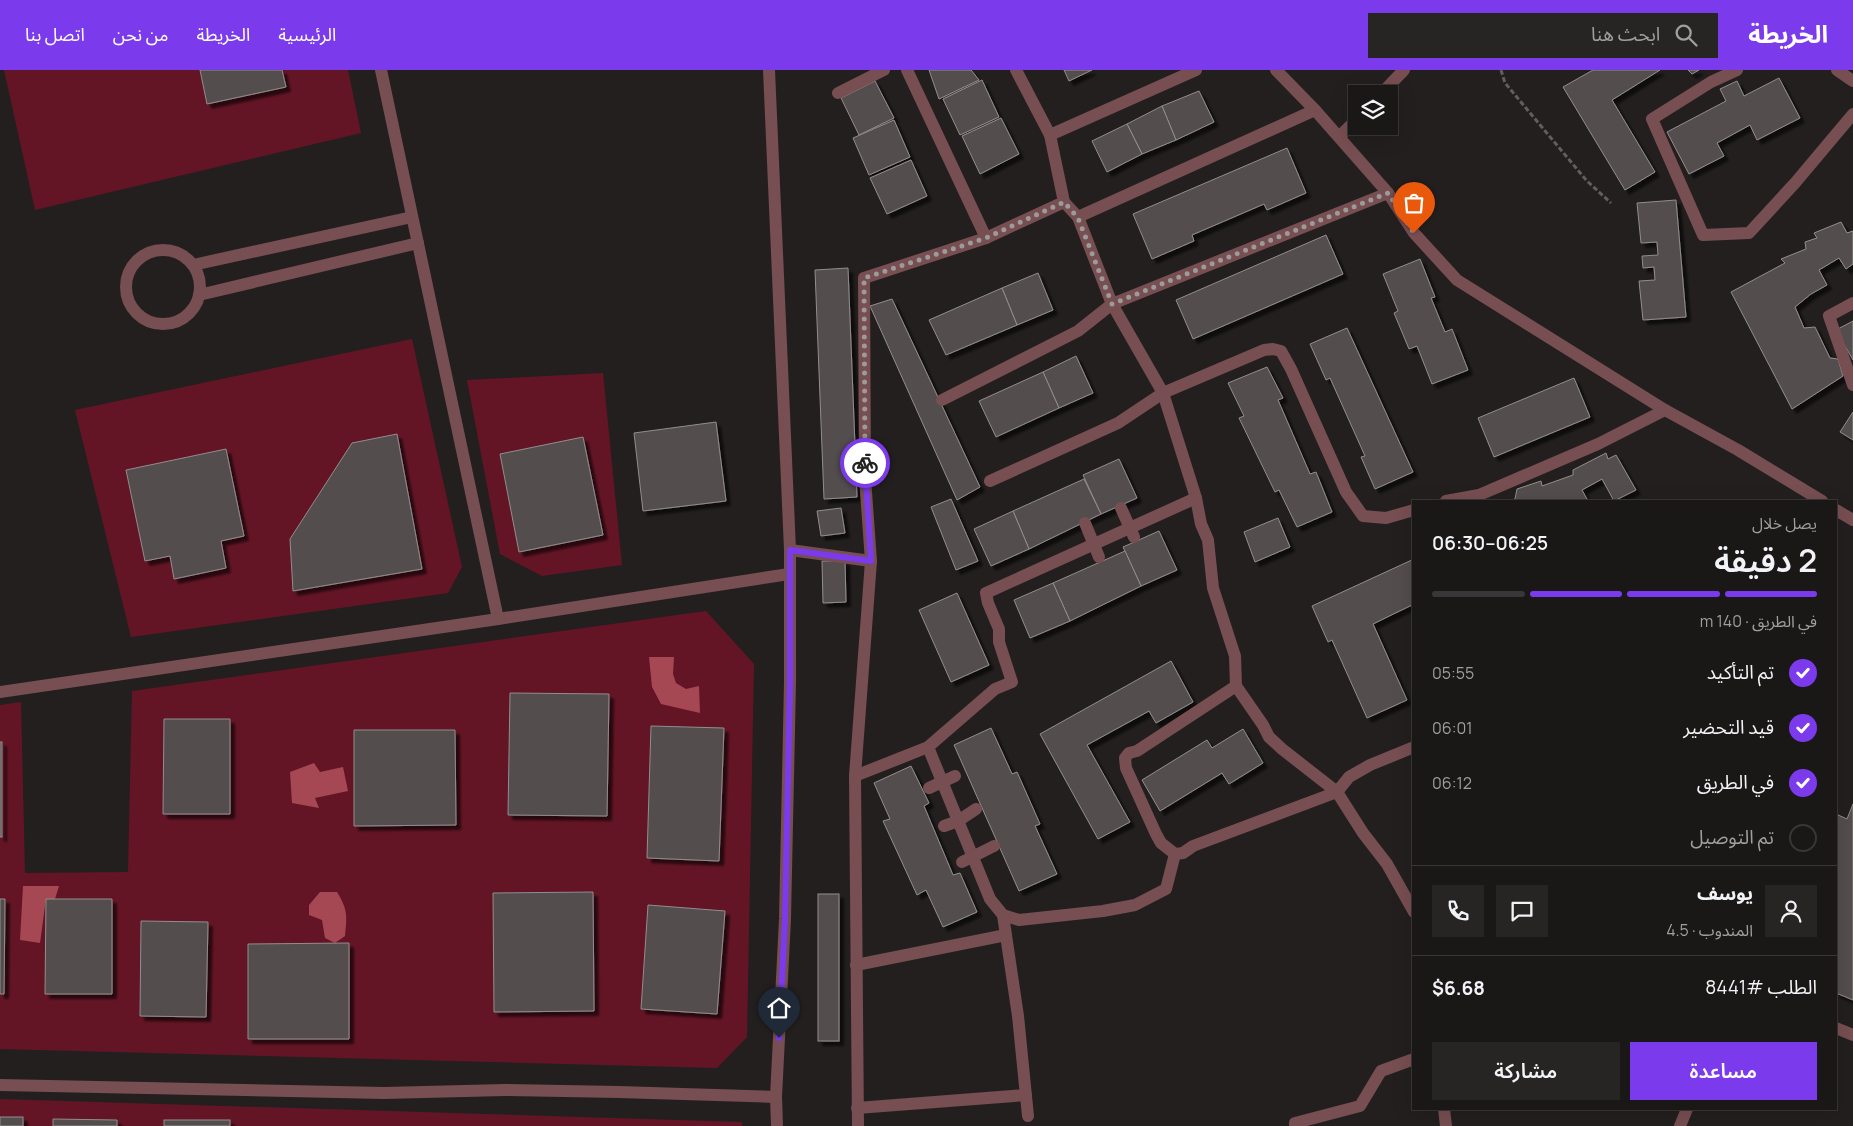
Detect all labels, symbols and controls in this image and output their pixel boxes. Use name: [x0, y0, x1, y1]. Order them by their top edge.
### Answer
search box: [1368, 13, 1718, 58]
text: الخريطة: [1748, 17, 1828, 50]
text: ابحث هنا: [1591, 21, 1660, 47]
icon: search: [1672, 21, 1700, 49]
text: اتصل بنا: [25, 22, 85, 46]
text: من نحن: [113, 22, 168, 46]
text: الخريطة: [196, 22, 250, 46]
text: الرئيسية: [278, 22, 336, 46]
map controls: [1348, 85, 1398, 135]
button: layers: [1348, 85, 1398, 135]
pin: [1393, 182, 1435, 233]
icon: bag: [1400, 189, 1428, 217]
courier: [840, 438, 890, 488]
icon: bike: [851, 449, 879, 477]
text: يصل خلال: [1752, 512, 1817, 534]
text: 06:25–06:30: [1432, 530, 1548, 556]
text: 2 دقيقة: [1714, 538, 1817, 582]
text: في الطريق · 140 m: [1700, 610, 1817, 632]
text: تم التأكيد: [1707, 659, 1774, 685]
icon: check: [1789, 659, 1817, 687]
text: 05:55: [1432, 662, 1474, 684]
text: قيد التحضير: [1683, 714, 1774, 740]
icon: check: [1789, 714, 1817, 742]
text: 06:01: [1432, 717, 1472, 739]
text: في الطريق: [1697, 769, 1774, 795]
icon: check: [1789, 769, 1817, 797]
text: 06:12: [1432, 772, 1472, 794]
text: تم التوصيل: [1690, 824, 1774, 850]
text: يوسف: [1697, 880, 1753, 906]
button: phone: [1432, 885, 1484, 937]
button: chat: [1496, 885, 1548, 937]
button: person: [1765, 885, 1817, 937]
text: المندوب · 4.5: [1666, 919, 1753, 941]
text: الطلب #8441: [1705, 974, 1817, 1000]
text: $6.68: [1432, 975, 1485, 1001]
pin: [758, 987, 800, 1038]
icon: home: [765, 994, 793, 1022]
button: مشاركة: [1432, 1042, 1620, 1100]
button: مساعدة: [1630, 1042, 1817, 1100]

